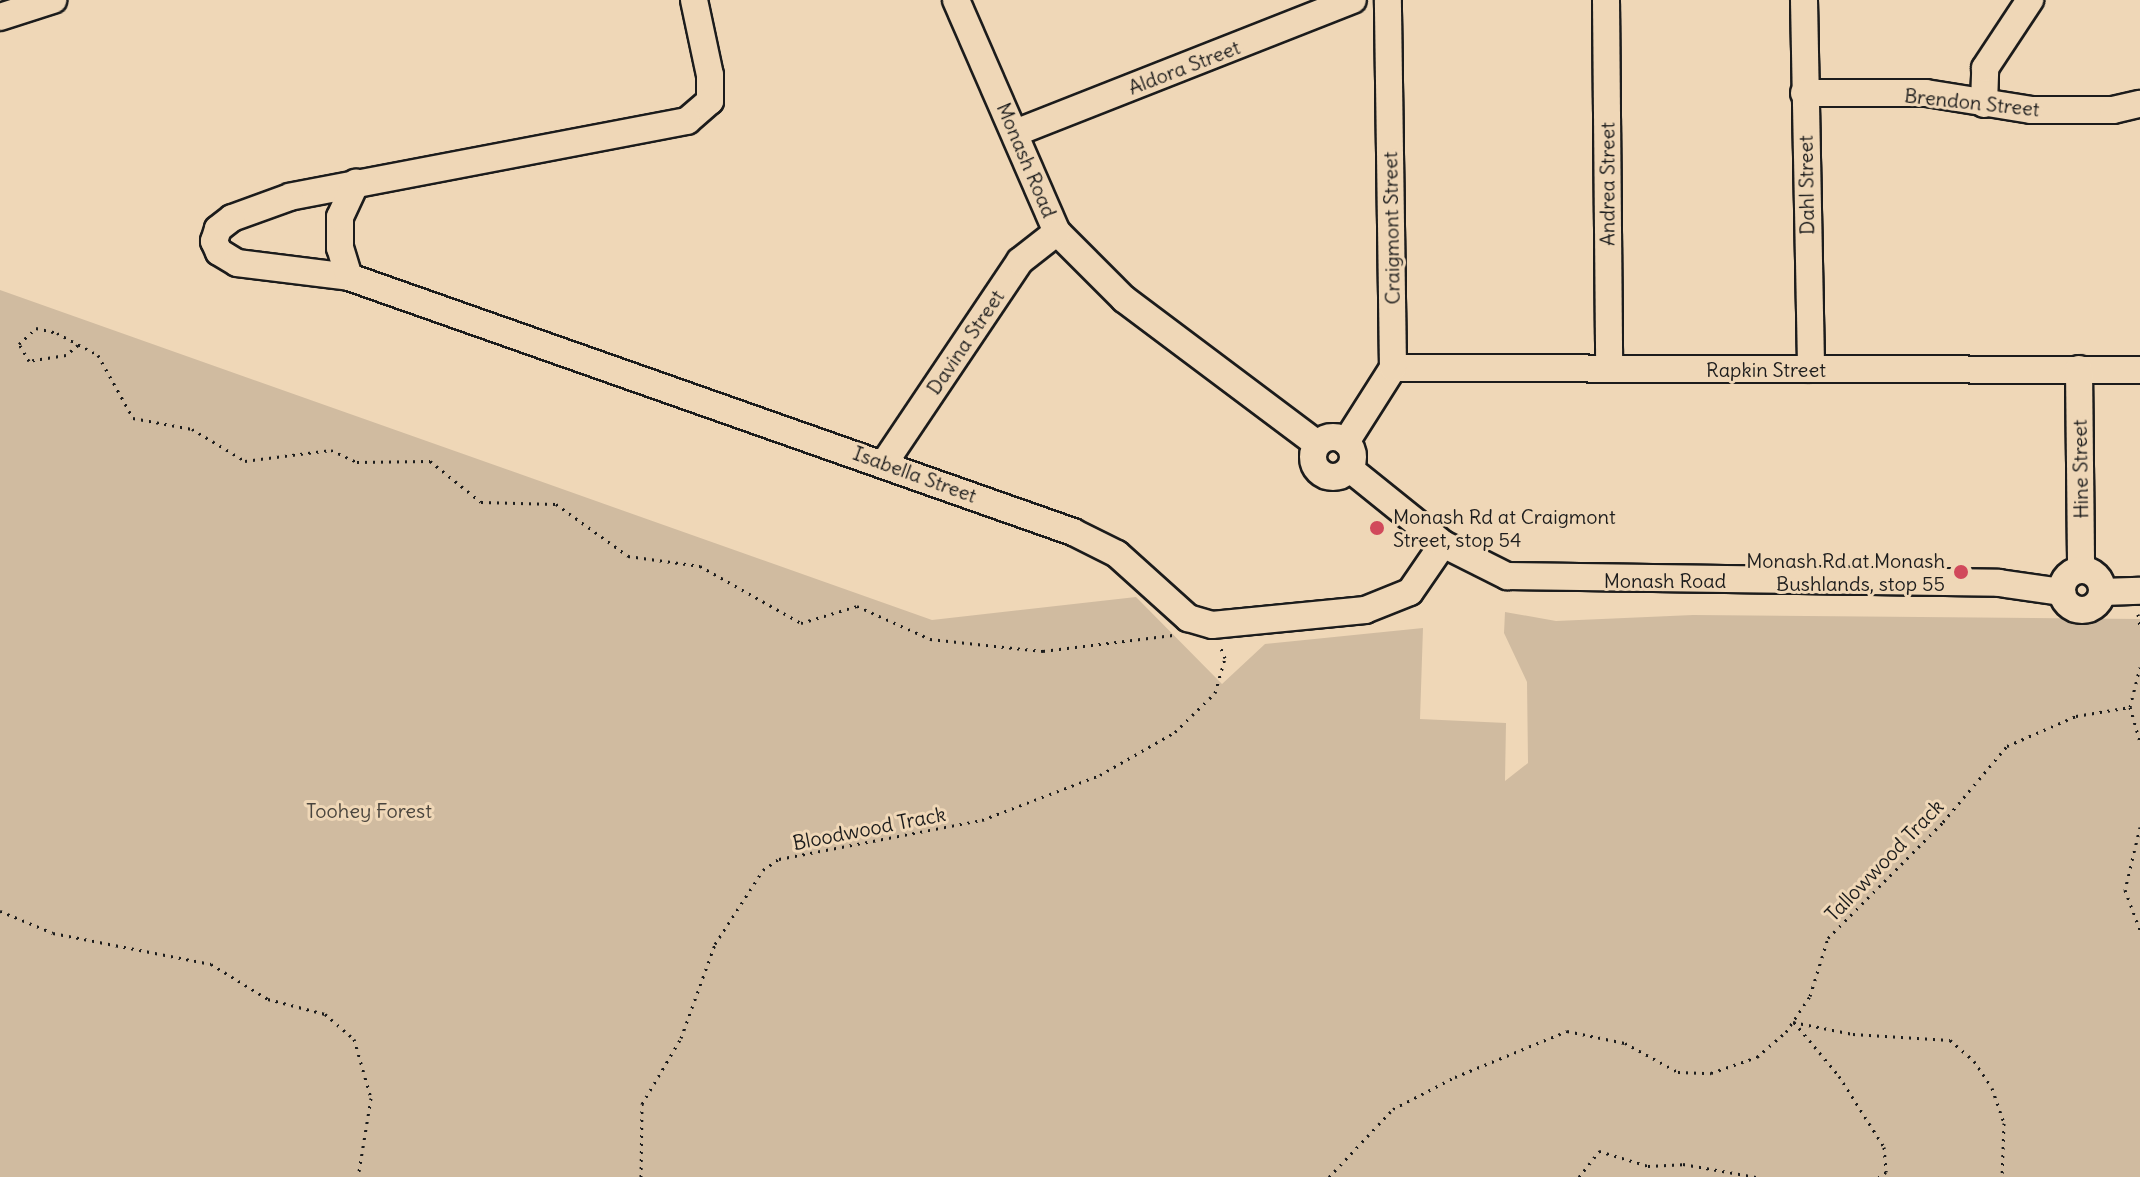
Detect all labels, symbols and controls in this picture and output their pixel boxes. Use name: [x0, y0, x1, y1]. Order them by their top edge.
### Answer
street label: Aldora Street: [1125, 35, 1243, 99]
street label: Brendon Street: [1903, 83, 2041, 121]
street label: Monash Road: [992, 99, 1062, 221]
street label: Andrea Street: [1595, 122, 1619, 246]
street label: Dahl Street: [1793, 135, 1819, 235]
street label: Craigmont Street: [1378, 151, 1404, 305]
street label: Davina Street: [921, 285, 1009, 399]
street label: Rapkin Street: [1706, 357, 1826, 381]
street label: Hine Street: [2067, 419, 2093, 519]
street label: Isabella Street: [850, 441, 980, 507]
place label: Monash Rd at Craigmont Street, stop 54: [1393, 504, 1616, 551]
marker: Monash Rd at Craigmont Street, stop 54: [1368, 519, 1386, 537]
place label: Monash Rd at Monash Bushlands, stop 55: [1746, 548, 1945, 595]
marker: Monash Rd at Monash Bushlands, stop 55: [1952, 563, 1970, 581]
street label: Monash Road: [1604, 568, 1726, 592]
street label: Tallowwood Track: [1820, 794, 1948, 926]
park label: Toohey Forest: [306, 798, 432, 822]
street label: Bloodwood Track: [790, 801, 948, 855]

